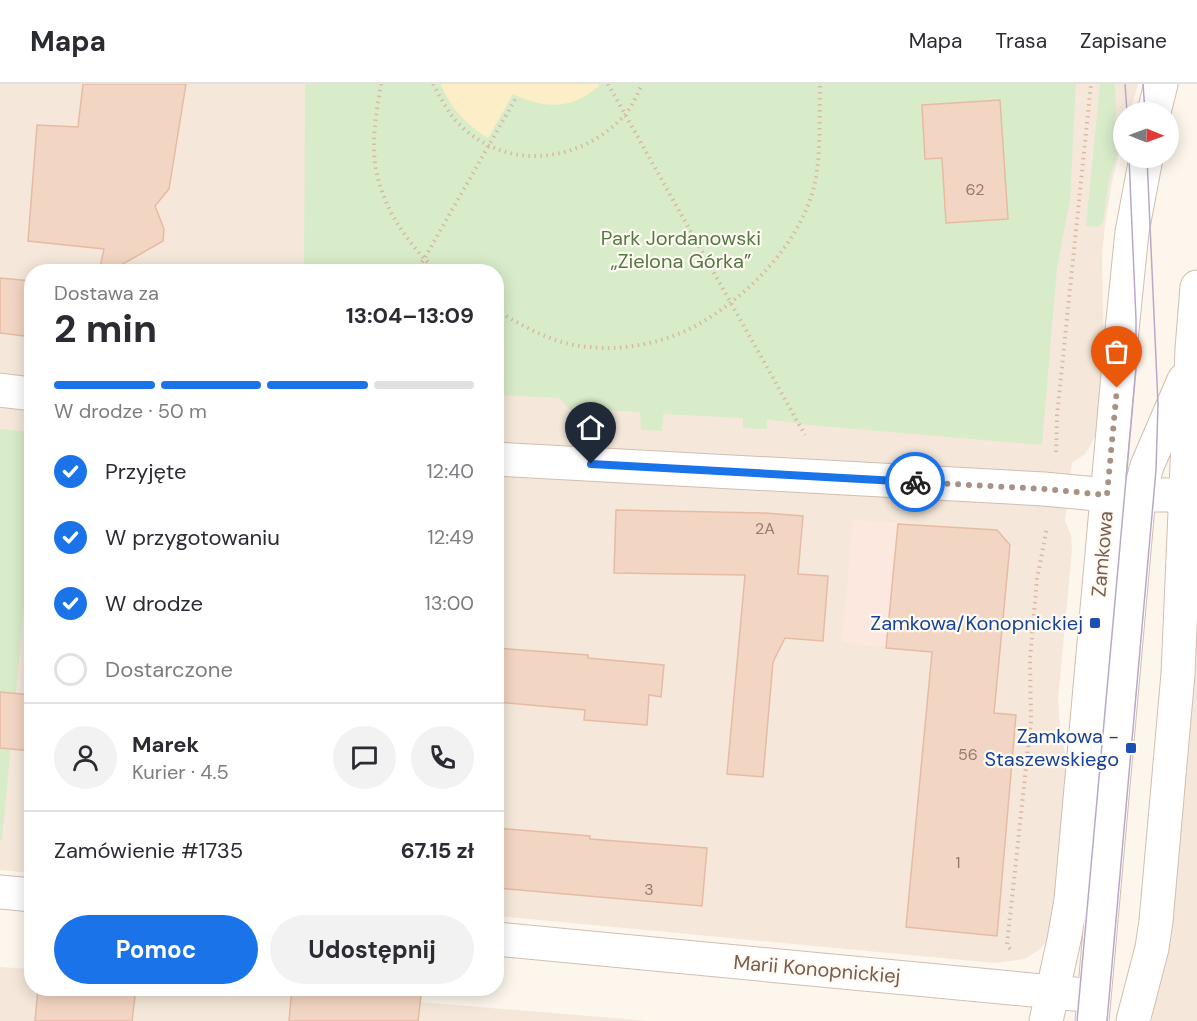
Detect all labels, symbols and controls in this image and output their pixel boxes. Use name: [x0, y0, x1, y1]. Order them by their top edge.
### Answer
text: Mapa: [30, 23, 106, 60]
text: Mapa: [909, 27, 962, 55]
text: Trasa: [995, 27, 1047, 55]
text: Zapisane: [1080, 27, 1167, 55]
north arrow: [1113, 102, 1179, 168]
map controls: [1113, 102, 1179, 168]
house number: 62: [966, 179, 984, 200]
park label: Park Jordanowski „Zielona Górka”: [601, 225, 761, 274]
text: Dostawa za: [54, 280, 159, 306]
text: 13:04–13:09: [346, 301, 474, 330]
text: 2 min: [54, 303, 157, 354]
pin: [1091, 326, 1142, 388]
icon: bag: [1100, 335, 1133, 368]
text: W drodze · 50 m: [54, 398, 207, 424]
pin: [565, 402, 616, 464]
icon: home: [574, 411, 607, 444]
courier: [885, 452, 945, 512]
icon: check: [54, 455, 87, 488]
text: Przyjęte: [105, 457, 187, 486]
text: 12:40: [426, 458, 474, 484]
icon: bike: [899, 466, 932, 499]
street label: Zamkowa: [1085, 510, 1119, 598]
house number: 2A: [755, 518, 775, 539]
icon: check: [54, 521, 87, 554]
text: W przygotowaniu: [105, 523, 280, 552]
text: 12:49: [428, 524, 474, 550]
icon: check: [54, 587, 87, 620]
text: W drodze: [105, 589, 203, 618]
text: 13:00: [425, 590, 474, 616]
place label: Zamkowa/Konopnickiej: [870, 610, 1083, 636]
marker: Zamkowa/Konopnickiej: [1088, 616, 1102, 630]
text: Dostarczone: [105, 655, 233, 684]
place label: Zamkowa - Staszewskiego: [984, 723, 1119, 772]
button: person: [54, 726, 117, 789]
button: chat: [333, 726, 396, 789]
button: phone: [411, 726, 474, 789]
text: Marek: [132, 730, 199, 759]
marker: Zamkowa - Staszewskiego: [1124, 741, 1138, 755]
house number: 56: [958, 744, 978, 765]
text: Kurier · 4.5: [132, 759, 229, 785]
text: Zamówienie #1735: [54, 836, 243, 865]
text: 67.15 zł: [401, 836, 474, 865]
house number: 1: [956, 852, 961, 873]
house number: 3: [644, 879, 654, 900]
button: Pomoc: [54, 915, 258, 984]
button: Udostępnij: [270, 915, 474, 984]
street label: Marii Konopnickiej: [732, 949, 902, 989]

